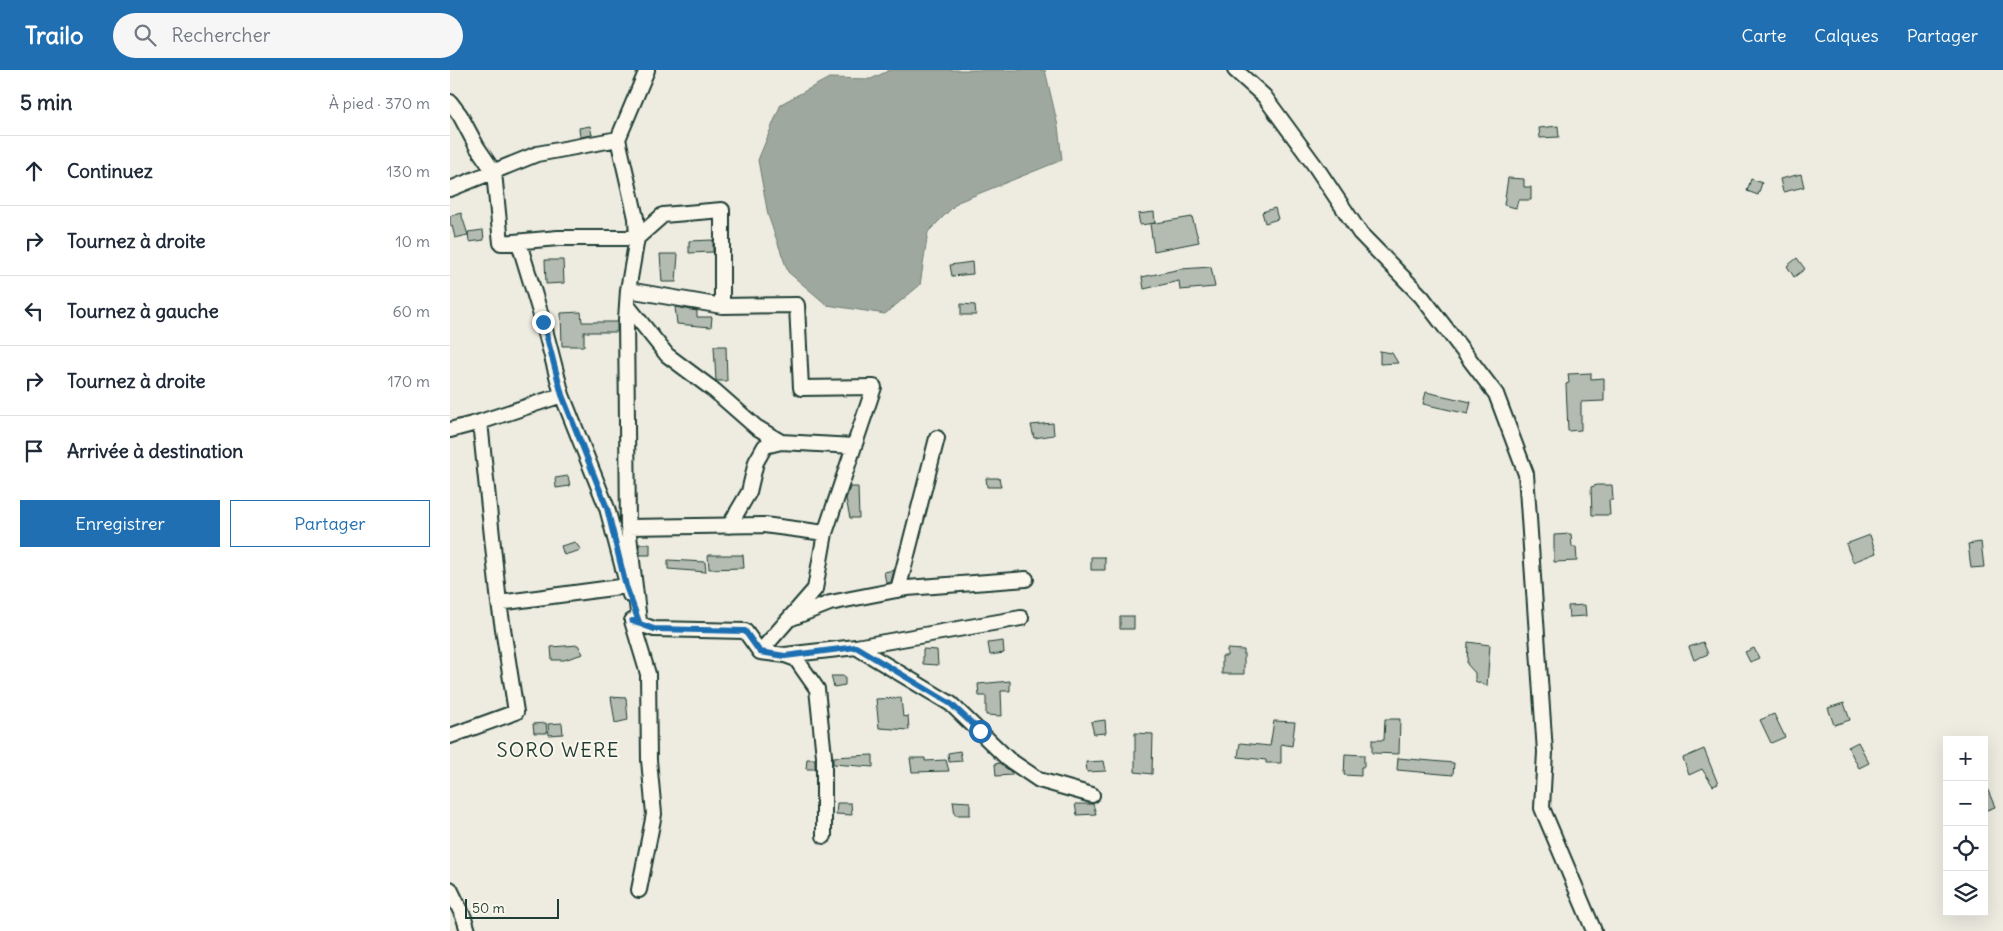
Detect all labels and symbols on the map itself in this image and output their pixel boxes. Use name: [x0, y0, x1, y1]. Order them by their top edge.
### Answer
route end: [532, 311, 555, 334]
route start: [969, 720, 992, 743]
district label: SORO WERE: [497, 737, 619, 762]
scale bar: [465, 896, 559, 919]

